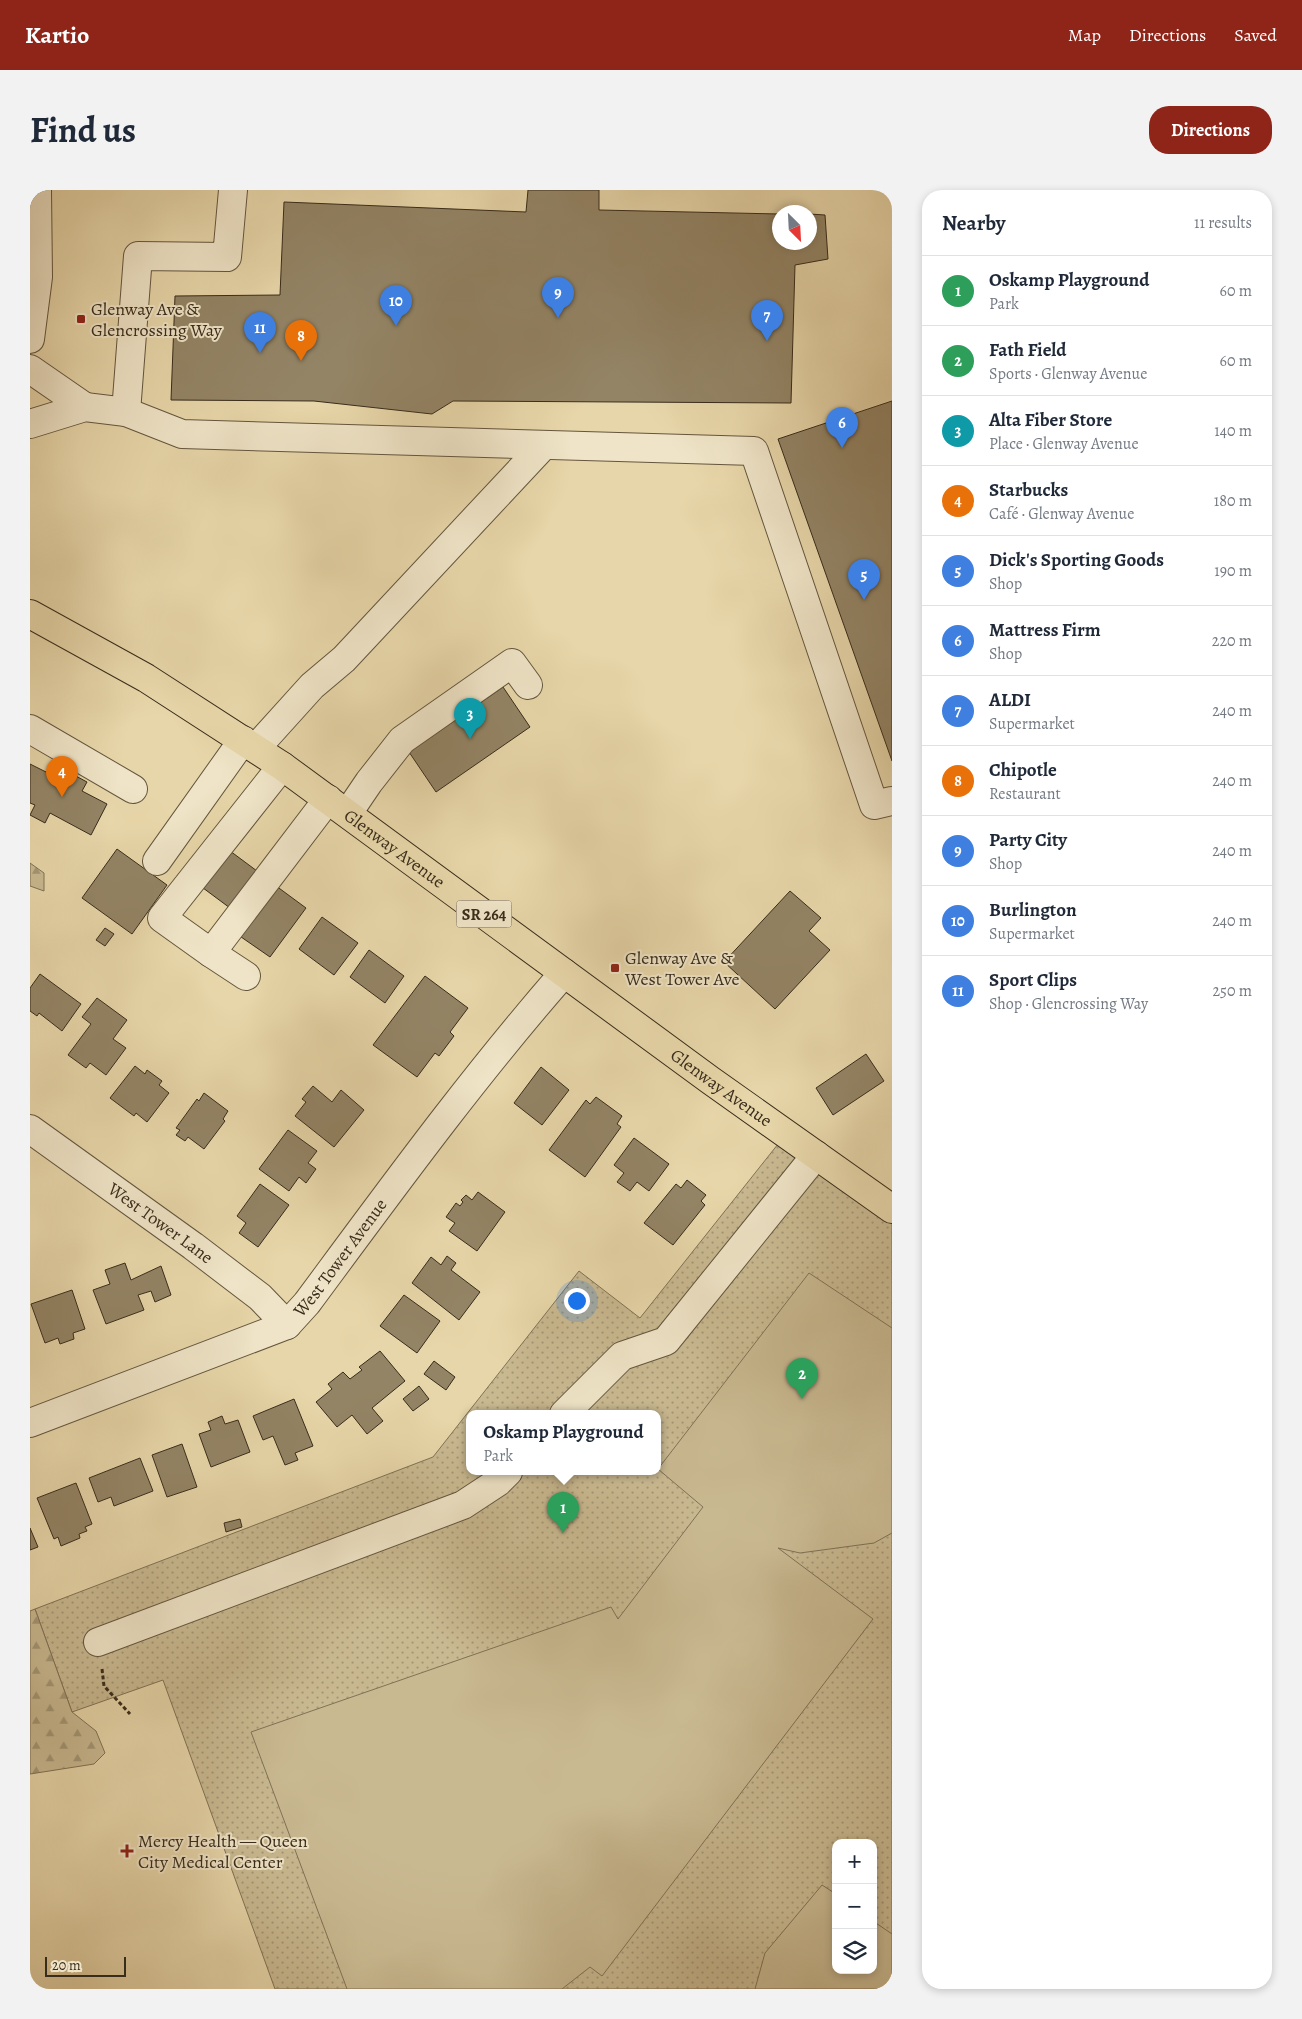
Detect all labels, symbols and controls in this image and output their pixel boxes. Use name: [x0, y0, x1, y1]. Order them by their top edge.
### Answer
text: Kartio: [25, 19, 89, 51]
text: Map: [1068, 23, 1101, 47]
text: Directions: [1129, 23, 1206, 47]
text: Saved: [1234, 23, 1277, 47]
text: Find us: [30, 106, 136, 154]
button: Directions: [1149, 106, 1272, 154]
north arrow: [772, 205, 817, 250]
text: Nearby: [942, 209, 1005, 237]
text: 11 results: [1194, 212, 1252, 234]
text: Oskamp Playground: [989, 267, 1149, 293]
pin: 9: [542, 277, 574, 318]
text: 1: [955, 280, 961, 302]
text: 60 m: [1220, 280, 1252, 302]
pin: 10: [380, 285, 412, 326]
text: Park: [989, 293, 1019, 315]
place label: Glenway Ave & Glencrossing Way: [91, 297, 223, 342]
pin: 7: [751, 300, 783, 341]
pin: 11: [244, 312, 276, 353]
marker: Glenway Ave & Glencrossing Way: [75, 313, 87, 325]
pin: 8: [285, 320, 317, 361]
text: Fath Field: [989, 337, 1067, 363]
text: 2: [954, 350, 962, 372]
text: 60 m: [1220, 350, 1252, 372]
text: Sports · Glenway Avenue: [989, 363, 1147, 385]
pin: 6: [826, 407, 858, 448]
text: Alta Fiber Store: [989, 407, 1112, 433]
text: 3: [955, 420, 961, 442]
text: 140 m: [1214, 420, 1252, 442]
text: Place · Glenway Avenue: [989, 433, 1139, 455]
text: Starbucks: [989, 477, 1068, 503]
text: 4: [954, 490, 962, 512]
text: 180 m: [1214, 490, 1252, 512]
text: Café · Glenway Avenue: [989, 503, 1134, 525]
text: Dick's Sporting Goods: [989, 547, 1164, 573]
pin: 5: [848, 559, 880, 600]
text: 5: [955, 560, 961, 582]
text: 190 m: [1214, 560, 1252, 582]
text: Shop: [989, 573, 1022, 595]
text: Mattress Firm: [989, 617, 1101, 643]
text: 6: [954, 630, 962, 652]
text: 220 m: [1212, 630, 1252, 652]
text: Shop: [989, 643, 1022, 665]
text: ALDI: [989, 687, 1031, 713]
pin: 3: [454, 698, 486, 739]
text: 7: [955, 700, 961, 722]
text: 240 m: [1212, 700, 1252, 722]
text: Supermarket: [989, 713, 1075, 735]
pin: 4: [46, 756, 78, 797]
text: Chipotle: [989, 757, 1057, 783]
text: 8: [954, 770, 962, 792]
text: 240 m: [1212, 770, 1252, 792]
text: Restaurant: [989, 783, 1061, 805]
street label: Glenway Avenue: [339, 803, 450, 894]
text: Party City: [989, 827, 1067, 853]
text: 9: [954, 840, 962, 862]
text: 240 m: [1212, 840, 1252, 862]
text: Shop: [989, 853, 1022, 875]
text: Burlington: [989, 897, 1077, 923]
road number: SR 264: [456, 901, 512, 928]
text: 10: [951, 910, 965, 932]
text: 240 m: [1212, 910, 1252, 932]
text: Supermarket: [989, 923, 1075, 945]
place label: Glenway Ave & West Tower Ave: [624, 946, 740, 991]
marker: Glenway Ave & West Tower Ave: [609, 962, 621, 974]
text: Sport Clips: [989, 967, 1077, 993]
text: 11: [952, 980, 964, 1002]
text: 250 m: [1213, 980, 1252, 1002]
text: Shop · Glencrossing Way: [989, 993, 1148, 1015]
street label: Glenway Avenue: [666, 1043, 777, 1132]
street label: West Tower Lane: [103, 1176, 218, 1269]
street label: West Tower Avenue: [287, 1193, 392, 1323]
your location: [564, 1288, 590, 1314]
pin: 2: [786, 1358, 818, 1399]
popup: [466, 1410, 661, 1475]
text: Oskamp Playground: [483, 1419, 644, 1445]
text: Park: [483, 1445, 513, 1467]
pin: 1: [547, 1492, 579, 1533]
place label: Mercy Health — Queen City Medical Center: [138, 1829, 308, 1874]
map controls: [832, 1839, 877, 1974]
button: +: [832, 1839, 877, 1884]
marker: Mercy Health — Queen City Medical Center: [120, 1844, 134, 1858]
button: −: [832, 1884, 877, 1929]
button: layers: [832, 1929, 877, 1974]
scale bar: [45, 1954, 126, 1977]
text: 20 m: [52, 1956, 81, 1975]

